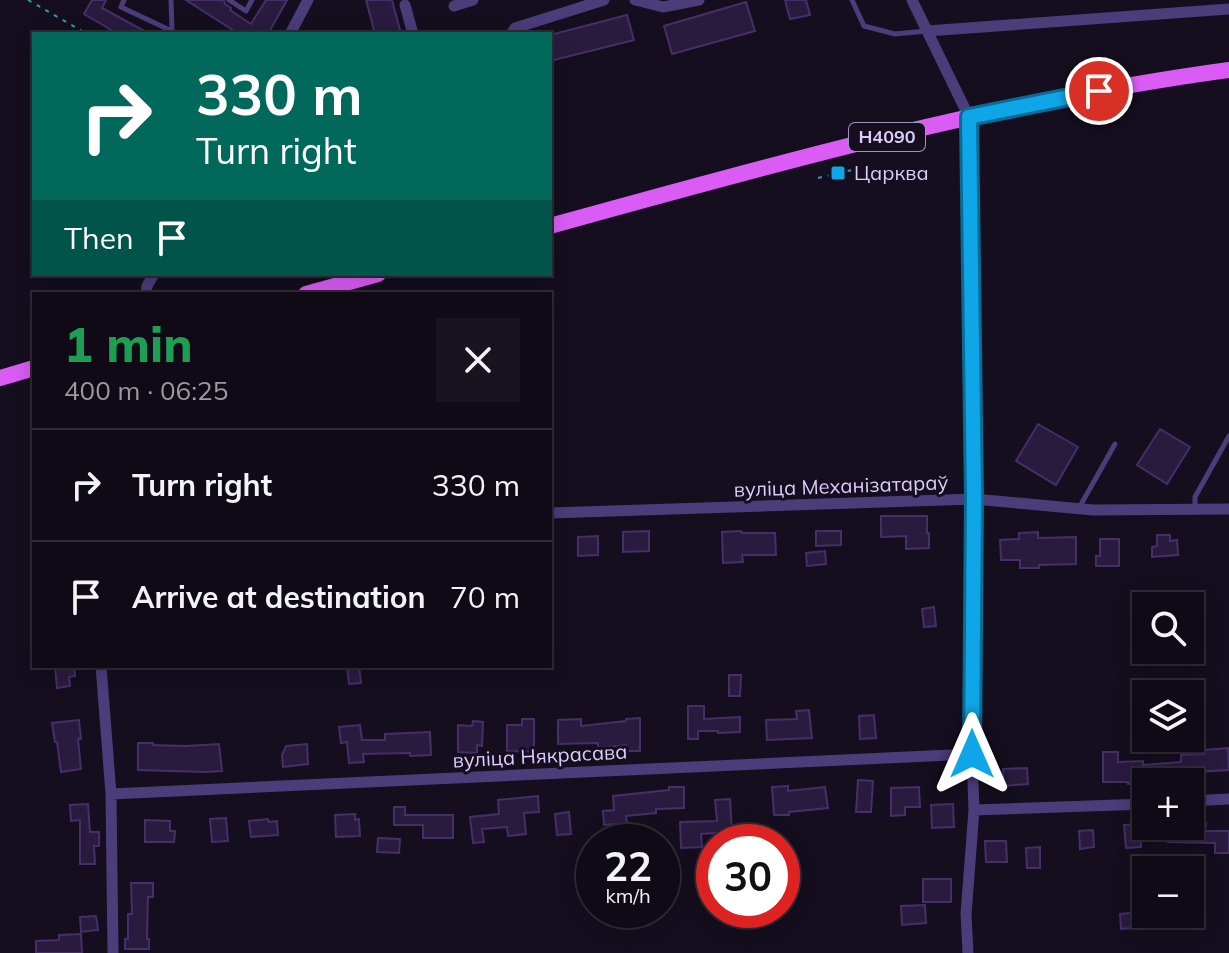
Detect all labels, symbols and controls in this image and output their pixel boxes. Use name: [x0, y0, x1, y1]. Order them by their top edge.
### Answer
pin: [1065, 57, 1133, 125]
text: 330 m: [196, 59, 363, 129]
icon: right: [64, 64, 168, 168]
icon: arrive: [1077, 69, 1121, 113]
road number: Н4090: [849, 123, 925, 151]
text: Turn right: [196, 128, 357, 173]
place label: Царква: [854, 160, 929, 185]
marker: Царква: [829, 164, 847, 182]
icon: arrive: [150, 216, 194, 260]
text: Then: [64, 219, 134, 257]
text: 1 min: [64, 314, 193, 374]
button: close: [436, 318, 520, 402]
text: 400 m · 06:25: [64, 374, 228, 407]
icon: right: [64, 463, 108, 507]
text: Turn right: [132, 466, 272, 504]
text: 330 m: [432, 466, 520, 504]
street label: вуліца Механізатараў: [733, 469, 949, 502]
icon: arrive: [64, 575, 108, 619]
text: Arrive at destination: [132, 578, 426, 616]
text: 70 m: [450, 578, 520, 616]
map controls: [1132, 592, 1204, 928]
button: search: [1132, 592, 1204, 664]
button: layers: [1132, 680, 1204, 752]
position arrow: [930, 712, 1014, 796]
street label: вуліца Някрасава: [452, 738, 628, 773]
button: +: [1132, 768, 1204, 840]
speed limit sign: 30: [696, 824, 800, 928]
text: 22: [604, 841, 652, 891]
button: −: [1132, 856, 1204, 928]
text: km/h: [605, 883, 651, 908]

